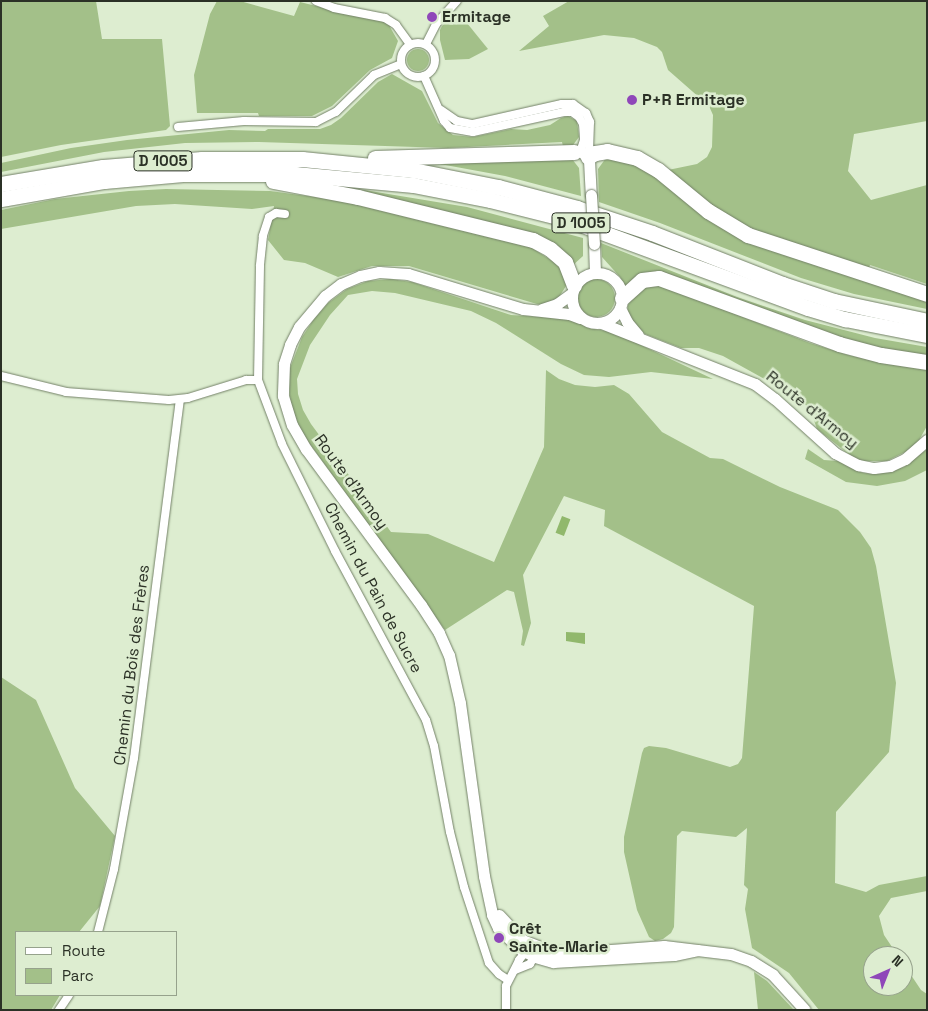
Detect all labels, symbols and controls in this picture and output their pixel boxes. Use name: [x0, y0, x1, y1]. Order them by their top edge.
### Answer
place label: Ermitage: [442, 7, 511, 27]
marker: Ermitage: [426, 11, 438, 23]
place label: P+R Ermitage: [642, 90, 745, 110]
marker: P+R Ermitage: [626, 94, 638, 106]
road number: D 1005: [133, 148, 193, 174]
road number: D 1005: [551, 210, 611, 236]
street label: Route d'Armoy: [762, 367, 862, 453]
street label: Route d'Armoy: [310, 431, 392, 533]
street label: Chemin du Pain de Sucre: [320, 500, 426, 676]
street label: Chemin du Bois des Frères: [110, 564, 154, 766]
place label: Crêt Sainte-Marie: [509, 919, 608, 957]
legend: [15, 931, 178, 996]
marker: Crêt Sainte-Marie: [493, 932, 505, 944]
text: Route: [62, 941, 105, 960]
north arrow: [863, 946, 913, 996]
text: N: [888, 951, 907, 971]
text: Parc: [62, 966, 94, 985]

